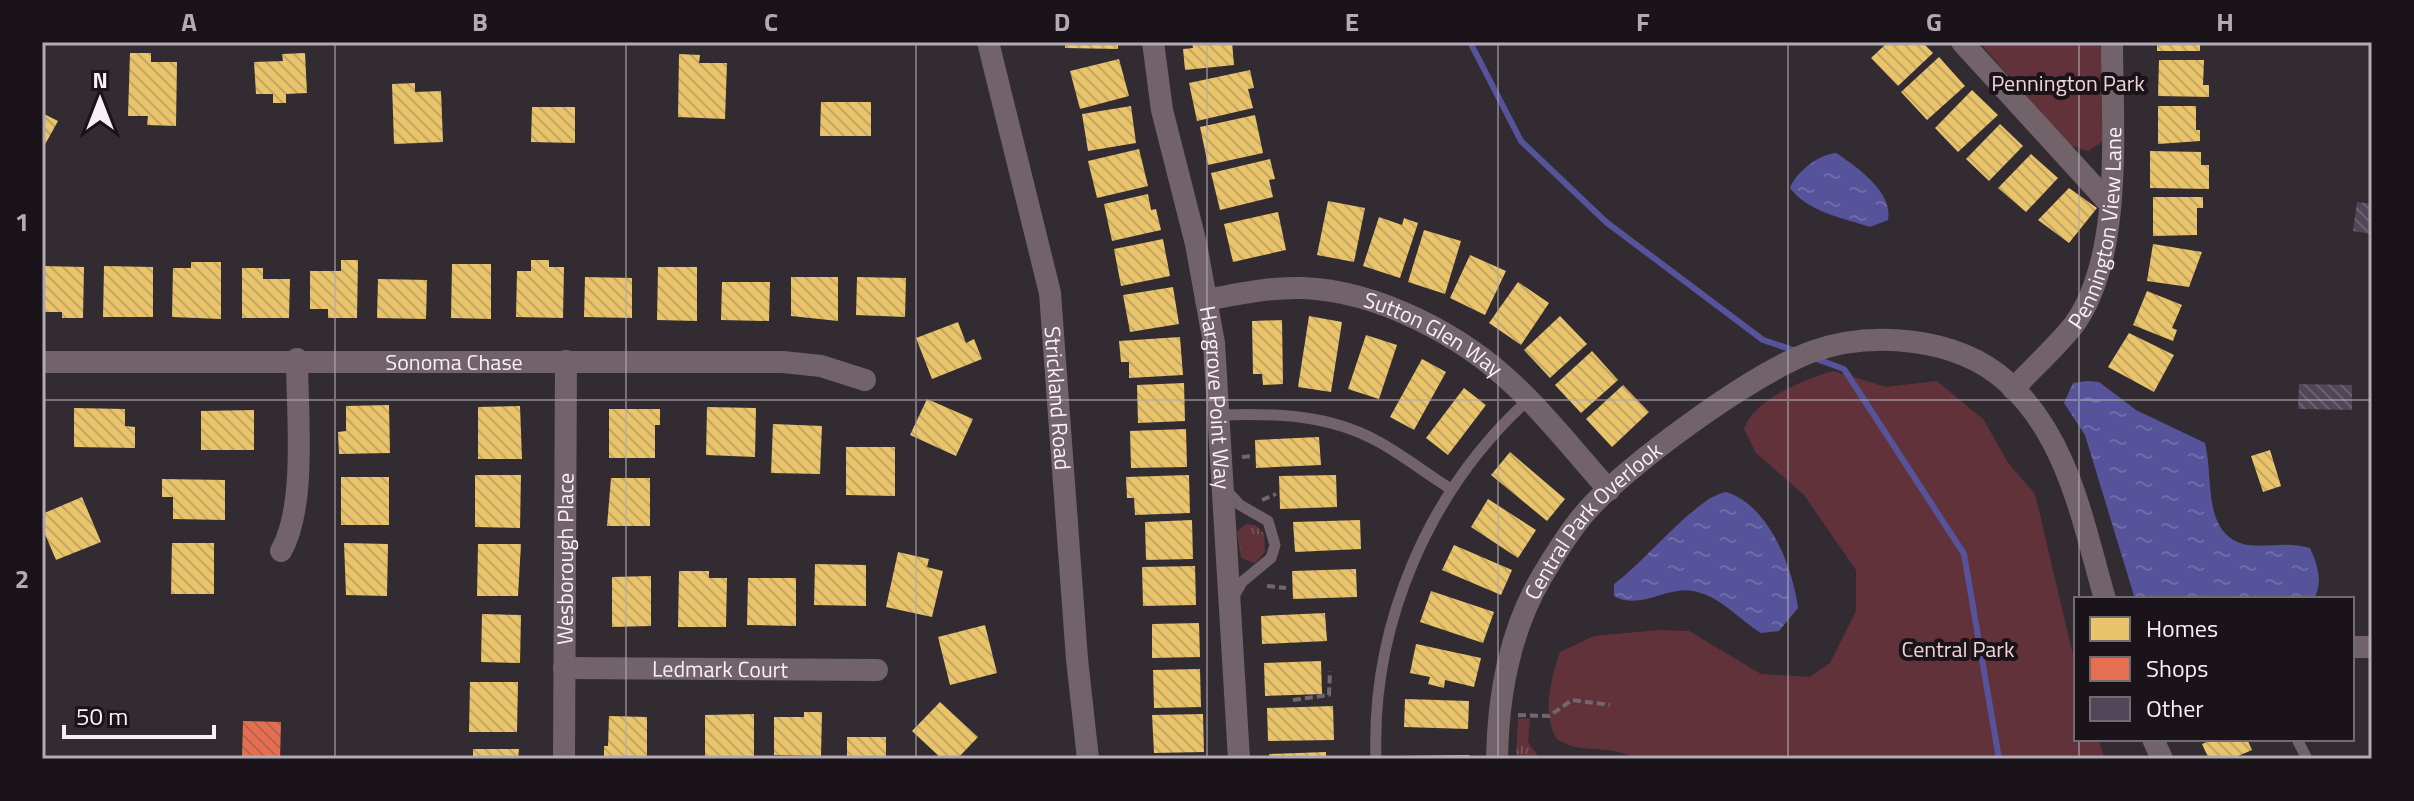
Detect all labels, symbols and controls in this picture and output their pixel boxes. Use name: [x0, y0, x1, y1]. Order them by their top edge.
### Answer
text: A: [181, 2, 197, 41]
text: B: [472, 2, 488, 41]
text: C: [764, 2, 778, 41]
text: D: [1054, 2, 1070, 41]
text: E: [1345, 2, 1359, 41]
text: F: [1636, 2, 1650, 41]
text: G: [1926, 2, 1942, 41]
text: H: [2216, 2, 2234, 41]
north arrow: [60, 60, 140, 140]
text: N: [92, 63, 108, 97]
park label: Pennington Park: [1991, 66, 2145, 100]
street label: Pennington View Lane: [2059, 127, 2130, 336]
text: 1: [15, 202, 29, 241]
street label: Sutton Glen Way: [1360, 282, 1511, 385]
street label: Hargrove Point Way: [1191, 303, 1240, 491]
street label: Strickland Road: [1036, 325, 1080, 471]
street label: Sonoma Chase: [385, 345, 523, 379]
street label: Central Park Overlook: [1515, 433, 1670, 606]
street label: Wesborough Place: [548, 473, 582, 645]
text: 2: [15, 559, 29, 598]
legend: [2074, 597, 2354, 741]
text: Homes: [2146, 610, 2218, 646]
park label: Central Park: [1902, 632, 2015, 666]
text: Shops: [2146, 650, 2208, 686]
street label: Ledmark Court: [652, 652, 788, 686]
scale bar: [64, 689, 214, 739]
text: Other: [2146, 690, 2204, 726]
text: 50 m: [76, 698, 128, 734]

